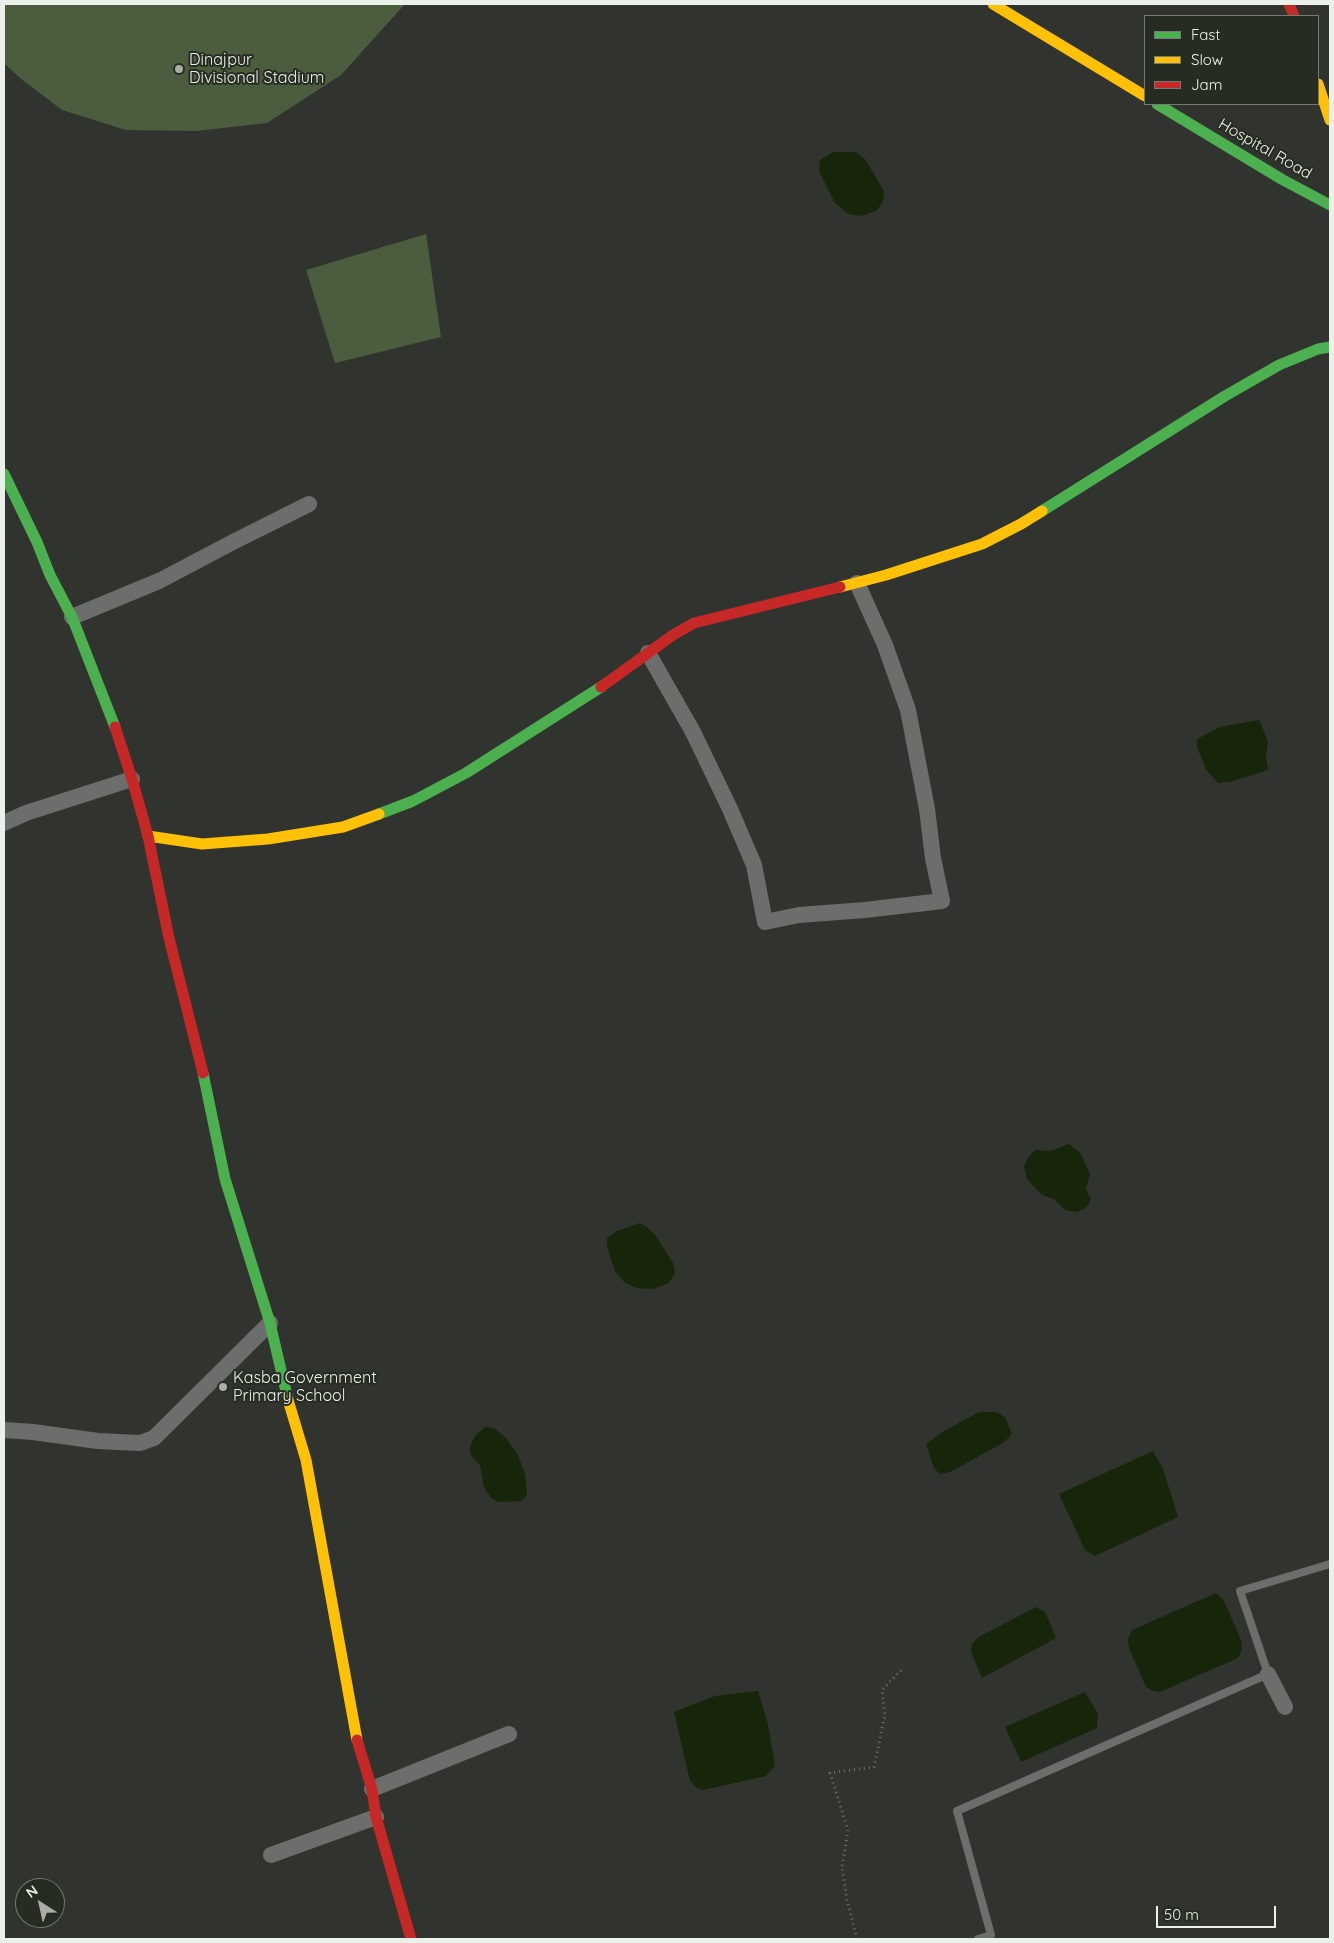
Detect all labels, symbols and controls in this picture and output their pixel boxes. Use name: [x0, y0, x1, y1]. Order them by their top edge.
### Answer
legend: [1144, 15, 1319, 105]
text: Fast: [1191, 25, 1220, 44]
place label: Dinajpur Divisional Stadium: [189, 50, 324, 88]
text: Slow: [1191, 50, 1223, 69]
marker: Dinajpur Divisional Stadium: [173, 63, 185, 75]
text: Jam: [1191, 75, 1222, 94]
street label: Hospital Road: [1215, 115, 1315, 183]
place label: Kasba Government Primary School: [233, 1368, 377, 1406]
marker: Kasba Government Primary School: [217, 1381, 229, 1393]
north arrow: [15, 1878, 65, 1928]
text: N: [23, 1881, 41, 1902]
scale bar: [1159, 1896, 1279, 1928]
text: 50 m: [1164, 1905, 1199, 1924]

